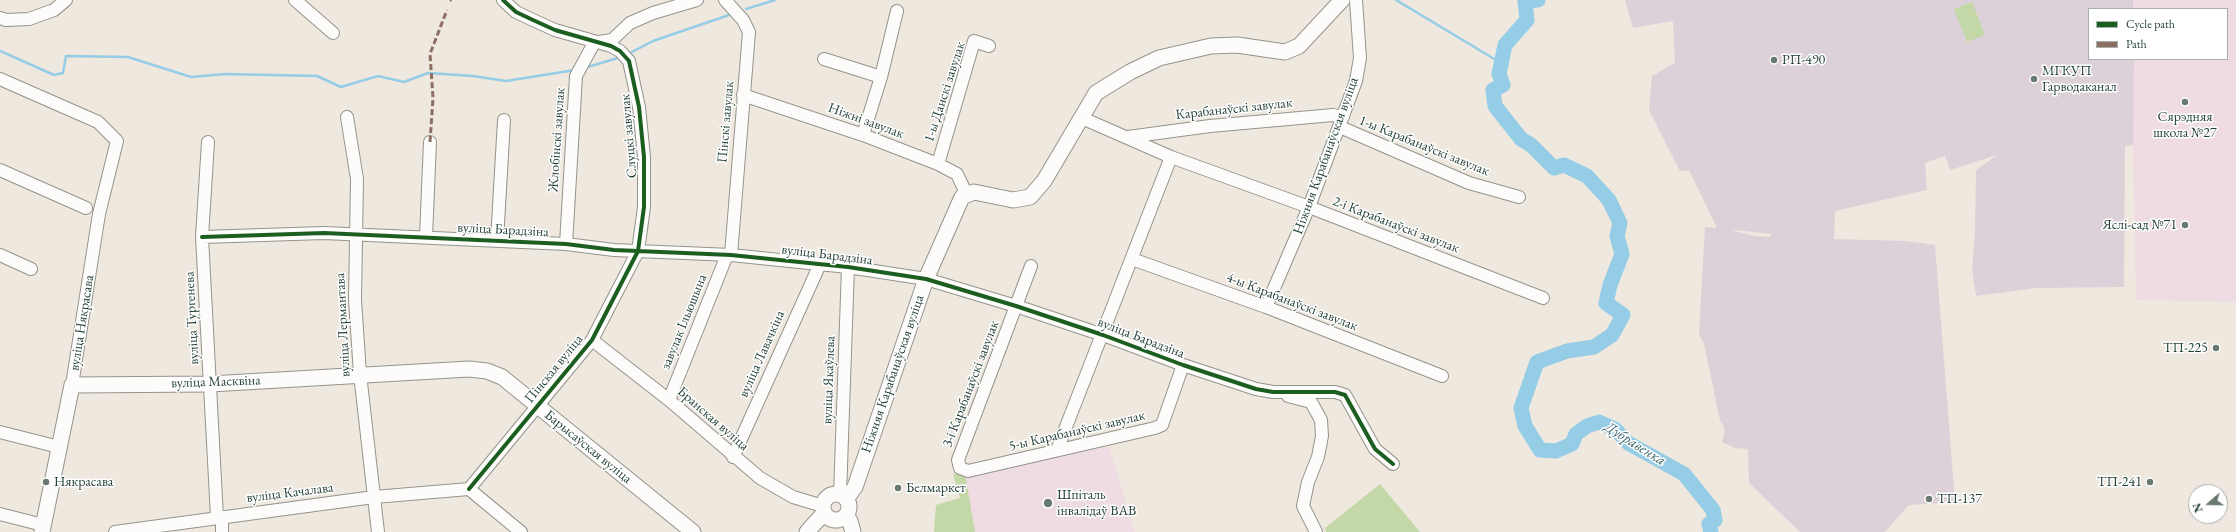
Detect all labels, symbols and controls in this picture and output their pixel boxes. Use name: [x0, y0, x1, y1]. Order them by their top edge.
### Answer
legend: [2088, 8, 2228, 60]
text: Cycle path: [2126, 16, 2175, 32]
text: Path: [2126, 36, 2147, 52]
street label: 1-ы Данскі завулак: [921, 40, 969, 144]
place label: РП-490: [1782, 52, 1825, 68]
marker: РП-490: [1769, 55, 1779, 65]
place label: МГКУП Гарводаканал: [2042, 63, 2117, 96]
marker: МГКУП Гарводаканал: [2029, 74, 2039, 84]
street label: Ніжняя Карабанаўская вуліца: [1290, 75, 1362, 237]
street label: Пінскі завулак: [714, 80, 738, 164]
street label: Жлобінскі завулак: [545, 87, 569, 193]
street label: Слуцкі завулак: [617, 93, 641, 179]
street label: Карабанаўскі завулак: [1175, 95, 1293, 123]
marker: Сярэдняя школа №27: [2180, 97, 2190, 107]
street label: Ніжні завулак: [826, 100, 906, 142]
place label: Сярэдняя школа №27: [2153, 109, 2217, 142]
street label: 1-ы Карабанаўскі завулак: [1356, 112, 1492, 180]
street label: 2-і Карабанаўскі завулак: [1330, 193, 1462, 257]
place label: Яслі-сад №71: [2102, 217, 2177, 233]
street label: вуліца Барадзіна: [457, 219, 549, 241]
marker: Яслі-сад №71: [2180, 220, 2190, 230]
street label: вуліца Барадзіна: [780, 241, 874, 269]
street label: 4-ы Карабанаўскі завулак: [1224, 269, 1360, 335]
street label: вуліца Тургенева: [181, 271, 203, 365]
street label: вуліца Лермантава: [332, 272, 354, 378]
street label: завулак Ільюшына: [657, 272, 711, 372]
street label: вуліца Някрасава: [66, 274, 98, 372]
street label: Ніжняя Карабанаўская вуліца: [858, 293, 928, 455]
street label: вуліца Лавачкіна: [735, 308, 789, 400]
street label: вуліца Барадзіна: [1095, 314, 1187, 362]
street label: 3-і Карабанаўскі завулак: [939, 318, 1003, 450]
street label: Пінская вуліца: [521, 331, 587, 407]
street label: вуліца Якаўлева: [819, 336, 839, 424]
place label: ТП-225: [2163, 340, 2208, 356]
marker: ТП-225: [2211, 343, 2221, 353]
street label: вуліца Масквіна: [171, 372, 261, 392]
street label: Бранская вуліца: [674, 383, 752, 455]
street label: Барысаўская вуліца: [541, 407, 635, 487]
street label: 5-ы Карабанаўскі завулак: [1007, 407, 1147, 455]
water label: Дубравенка: [1601, 418, 1669, 470]
place label: Някрасава: [54, 474, 113, 490]
place label: ТП-241: [2097, 474, 2142, 490]
marker: Някрасава: [41, 477, 51, 487]
marker: ТП-241: [2145, 477, 2155, 487]
street label: вуліца Качалава: [246, 479, 334, 507]
place label: Белмаркет: [906, 480, 966, 496]
marker: Белмаркет: [893, 483, 903, 493]
north arrow: [2188, 484, 2228, 524]
place label: Шпіталь інвалідаў ВАВ: [1057, 487, 1136, 520]
place label: ТП-137: [1937, 491, 1982, 507]
marker: ТП-137: [1924, 494, 1934, 504]
marker: Шпіталь інвалідаў ВАВ: [1042, 497, 1054, 509]
text: N: [2190, 501, 2206, 514]

